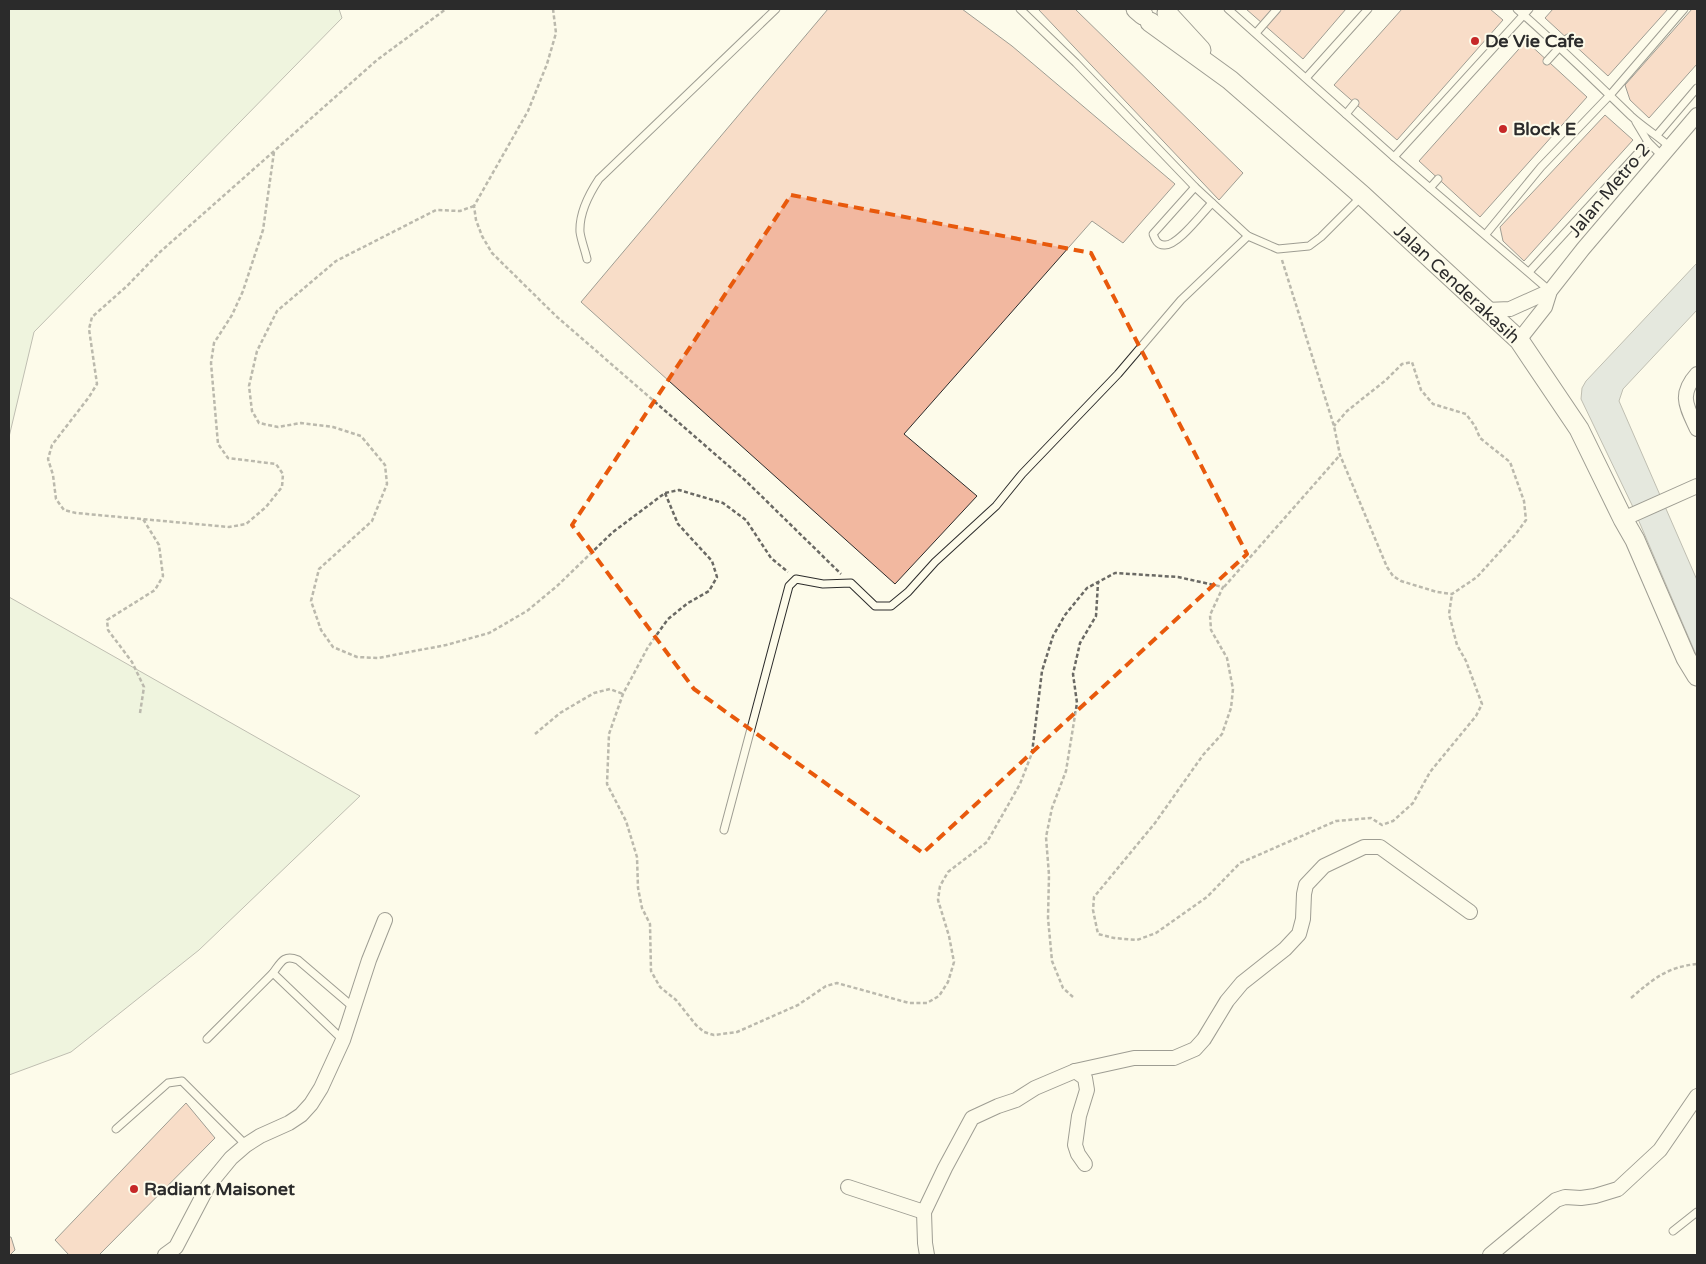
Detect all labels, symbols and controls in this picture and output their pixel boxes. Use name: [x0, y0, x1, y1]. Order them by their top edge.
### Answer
place label: De Vie Cafe: [1485, 30, 1584, 52]
marker: De Vie Cafe: [1469, 35, 1481, 47]
place label: Block E: [1513, 118, 1576, 140]
marker: Block E: [1497, 123, 1509, 135]
street label: Jalan Metro 2: [1563, 138, 1655, 242]
street label: Jalan Cenderakasih: [1389, 220, 1525, 348]
place label: Radiant Maisonet: [144, 1178, 295, 1200]
marker: Radiant Maisonet: [128, 1183, 140, 1195]

